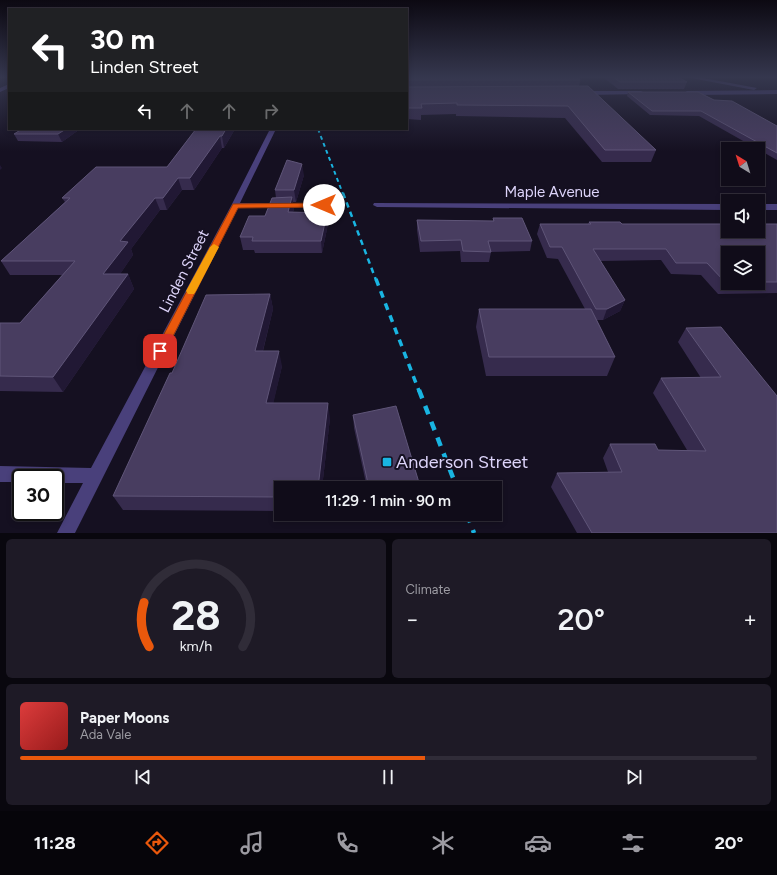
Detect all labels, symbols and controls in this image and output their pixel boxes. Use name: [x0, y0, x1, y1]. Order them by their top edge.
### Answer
text: 30 m: [90, 22, 155, 56]
icon: left: [24, 24, 76, 76]
text: Linden Street: [90, 56, 199, 78]
icon: left: [134, 100, 156, 122]
icon: ahead: [176, 100, 198, 122]
icon: ahead: [218, 100, 240, 122]
icon: right: [260, 100, 282, 122]
north arrow: [721, 142, 765, 186]
map controls: [721, 142, 765, 290]
street label: Maple Avenue: [504, 183, 600, 201]
position arrow: [303, 184, 345, 226]
button: sound: [721, 194, 765, 238]
street label: Linden Street: [155, 226, 213, 316]
button: layers: [721, 246, 765, 290]
pin: [143, 334, 177, 368]
icon: arrive: [149, 340, 171, 362]
place label: Anderson Street: [396, 451, 529, 473]
marker: Anderson Street: [381, 456, 393, 468]
speed limit sign: 30: [12, 469, 64, 521]
text: 11:29 · 1 min · 90 m: [325, 492, 451, 510]
text: Climate: [406, 582, 450, 597]
text: 28: [171, 589, 221, 639]
text: 20°: [557, 601, 605, 638]
text: −: [406, 606, 419, 633]
text: +: [743, 606, 757, 633]
text: km/h: [179, 636, 212, 654]
text: Paper Moons: [80, 709, 169, 727]
text: Ada Vale: [80, 727, 131, 742]
icon: previous: [132, 766, 154, 788]
icon: pause: [377, 766, 399, 788]
icon: next: [623, 766, 645, 788]
icon: directions: [143, 829, 171, 857]
icon: music: [238, 829, 266, 857]
icon: phone: [333, 829, 361, 857]
icon: climate: [429, 829, 457, 857]
icon: car: [524, 829, 552, 857]
icon: filters: [619, 829, 647, 857]
text: 11:28: [34, 832, 76, 854]
text: 20°: [714, 832, 743, 854]

